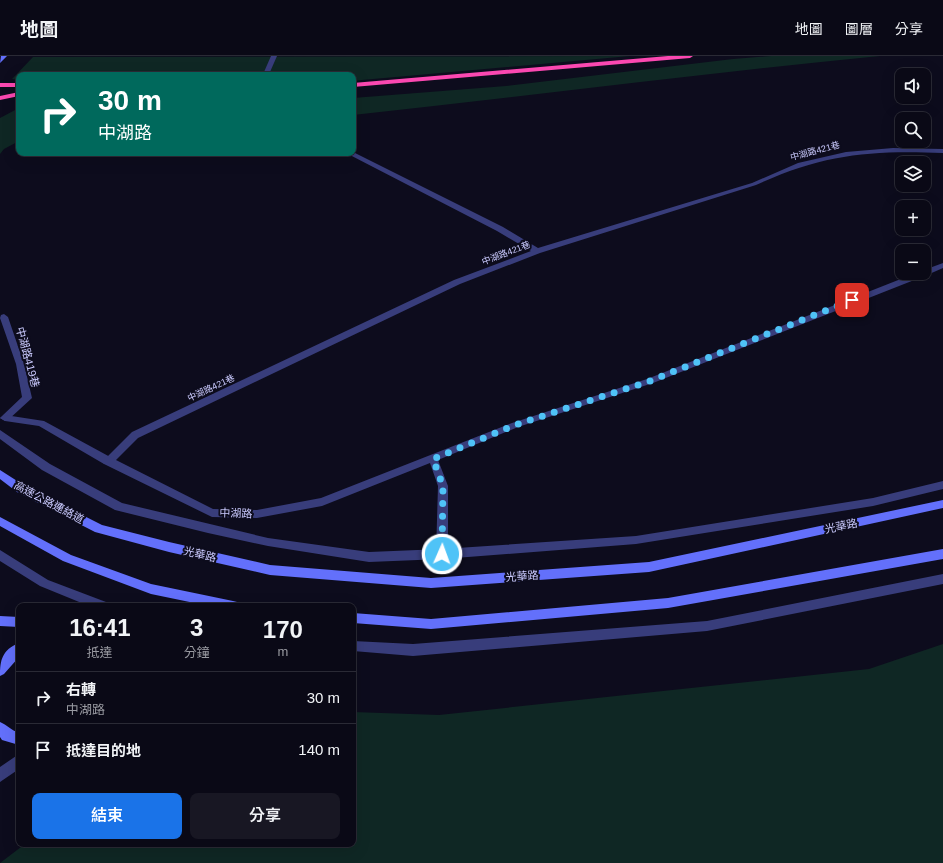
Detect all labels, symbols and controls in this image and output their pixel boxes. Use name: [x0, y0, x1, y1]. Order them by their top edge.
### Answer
text: 地圖: [20, 19, 58, 40]
text: 地圖: [795, 21, 823, 37]
text: 圖層: [845, 21, 873, 37]
text: 分享: [895, 21, 923, 37]
map controls: [895, 68, 931, 280]
button: sound: [895, 68, 931, 104]
text: 30 m: [98, 85, 162, 116]
icon: right: [32, 88, 84, 140]
button: search: [895, 112, 931, 148]
text: 中湖路: [98, 123, 152, 143]
street label: 中湖路421巷: [789, 140, 841, 162]
button: layers: [895, 156, 931, 192]
button: +: [895, 200, 931, 236]
street label: 中湖路421巷: [480, 239, 532, 267]
button: −: [895, 244, 931, 280]
pin: [835, 283, 869, 317]
icon: arrive: [841, 289, 863, 311]
street label: 中湖路419巷: [14, 325, 42, 389]
street label: 中湖路421巷: [186, 373, 236, 403]
street label: 高速公路連絡道: [12, 479, 86, 525]
street label: 中湖路: [219, 506, 253, 520]
street label: 光華路: [824, 517, 858, 535]
position arrow: [421, 533, 463, 575]
street label: 光華路: [183, 544, 217, 564]
street label: 光華路: [505, 569, 539, 583]
text: 16:41: [69, 614, 131, 641]
text: 3: [190, 614, 203, 641]
text: 170: [263, 616, 303, 643]
text: m: [277, 644, 288, 659]
text: 抵達: [87, 645, 113, 660]
text: 分鐘: [184, 645, 210, 660]
text: 右轉: [66, 681, 96, 698]
icon: right: [32, 687, 54, 709]
text: 30 m: [307, 689, 340, 706]
text: 中湖路: [66, 702, 105, 717]
icon: arrive: [32, 739, 54, 761]
text: 140 m: [298, 741, 340, 758]
text: 抵達目的地: [66, 742, 141, 759]
button: 結束: [32, 793, 182, 839]
button: 分享: [190, 793, 340, 839]

